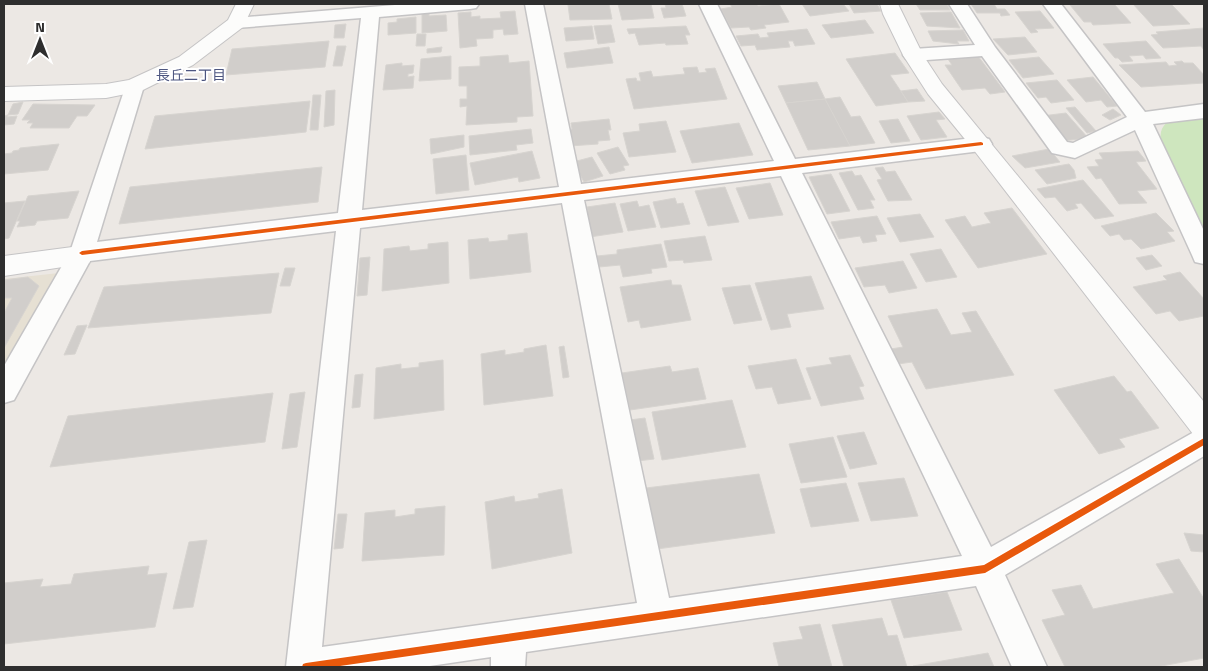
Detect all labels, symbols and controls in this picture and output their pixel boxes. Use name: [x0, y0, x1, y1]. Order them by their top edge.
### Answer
north arrow: [15, 15, 65, 65]
text: N: [35, 16, 45, 37]
district label: 長丘二丁目: [156, 64, 226, 85]

